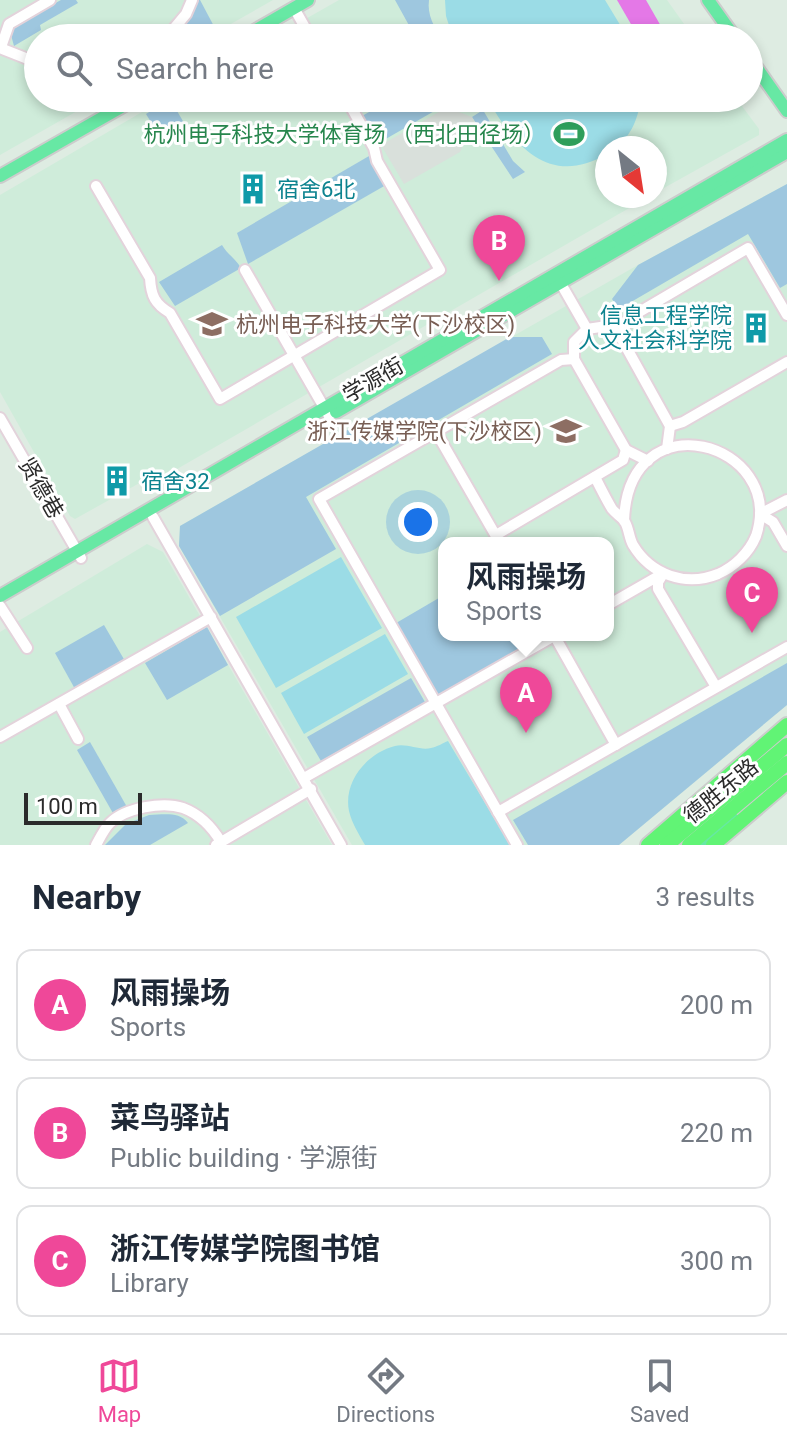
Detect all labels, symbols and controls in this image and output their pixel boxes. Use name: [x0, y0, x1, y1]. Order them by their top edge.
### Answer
search box: [24, 24, 763, 112]
icon: search: [52, 46, 96, 90]
text: Search here: [116, 51, 274, 86]
sports icon: 杭州电子科技大学体育场 （西北田径场）: [552, 117, 586, 151]
place label: 杭州电子科技大学体育场 （西北田径场）: [144, 122, 545, 147]
north arrow: [595, 136, 667, 208]
building icon: 宿舍6北: [236, 172, 270, 206]
place label: 宿舍6北: [277, 177, 355, 202]
pin: B: [473, 215, 525, 281]
place label: 信息工程学院 人文社会科学院: [578, 303, 732, 353]
school or university icon: 杭州电子科技大学(下沙校区): [195, 307, 229, 341]
building icon: 信息工程学院 人文社会科学院: [739, 311, 773, 345]
place label: 杭州电子科技大学(下沙校区): [236, 312, 515, 338]
street label: 学源街: [338, 353, 408, 407]
school or university icon: 浙江传媒学院(下沙校区): [549, 414, 583, 448]
place label: 浙江传媒学院(下沙校区): [307, 419, 542, 445]
street label: 贤德巷: [14, 453, 68, 523]
building icon: 宿舍32: [100, 464, 134, 498]
place label: 宿舍32: [141, 469, 210, 494]
your location: [398, 502, 438, 542]
popup: [438, 537, 614, 641]
text: 风雨操场: [466, 559, 586, 594]
pin: C: [726, 567, 778, 633]
text: Sports: [466, 596, 542, 626]
pin: A: [500, 667, 552, 733]
street label: 德胜东路: [679, 754, 763, 828]
scale bar: [24, 789, 142, 825]
text: 100 m: [36, 794, 98, 819]
text: Nearby: [32, 877, 141, 917]
text: 3 results: [656, 882, 755, 912]
text: 风雨操场: [110, 975, 230, 1010]
text: A: [51, 990, 69, 1020]
text: 200 m: [680, 990, 753, 1020]
text: Sports: [110, 1012, 186, 1042]
text: 菜鸟驿站: [110, 1100, 230, 1135]
text: B: [52, 1118, 68, 1148]
text: 220 m: [680, 1118, 753, 1148]
text: Public building · 学源街: [110, 1143, 377, 1173]
text: 浙江传媒学院图书馆: [110, 1231, 380, 1266]
text: C: [51, 1246, 69, 1276]
text: 300 m: [680, 1246, 753, 1276]
text: Library: [110, 1268, 189, 1298]
tab: Map: [97, 1354, 141, 1427]
tab: Directions: [336, 1354, 435, 1427]
tab: Saved: [630, 1354, 690, 1427]

